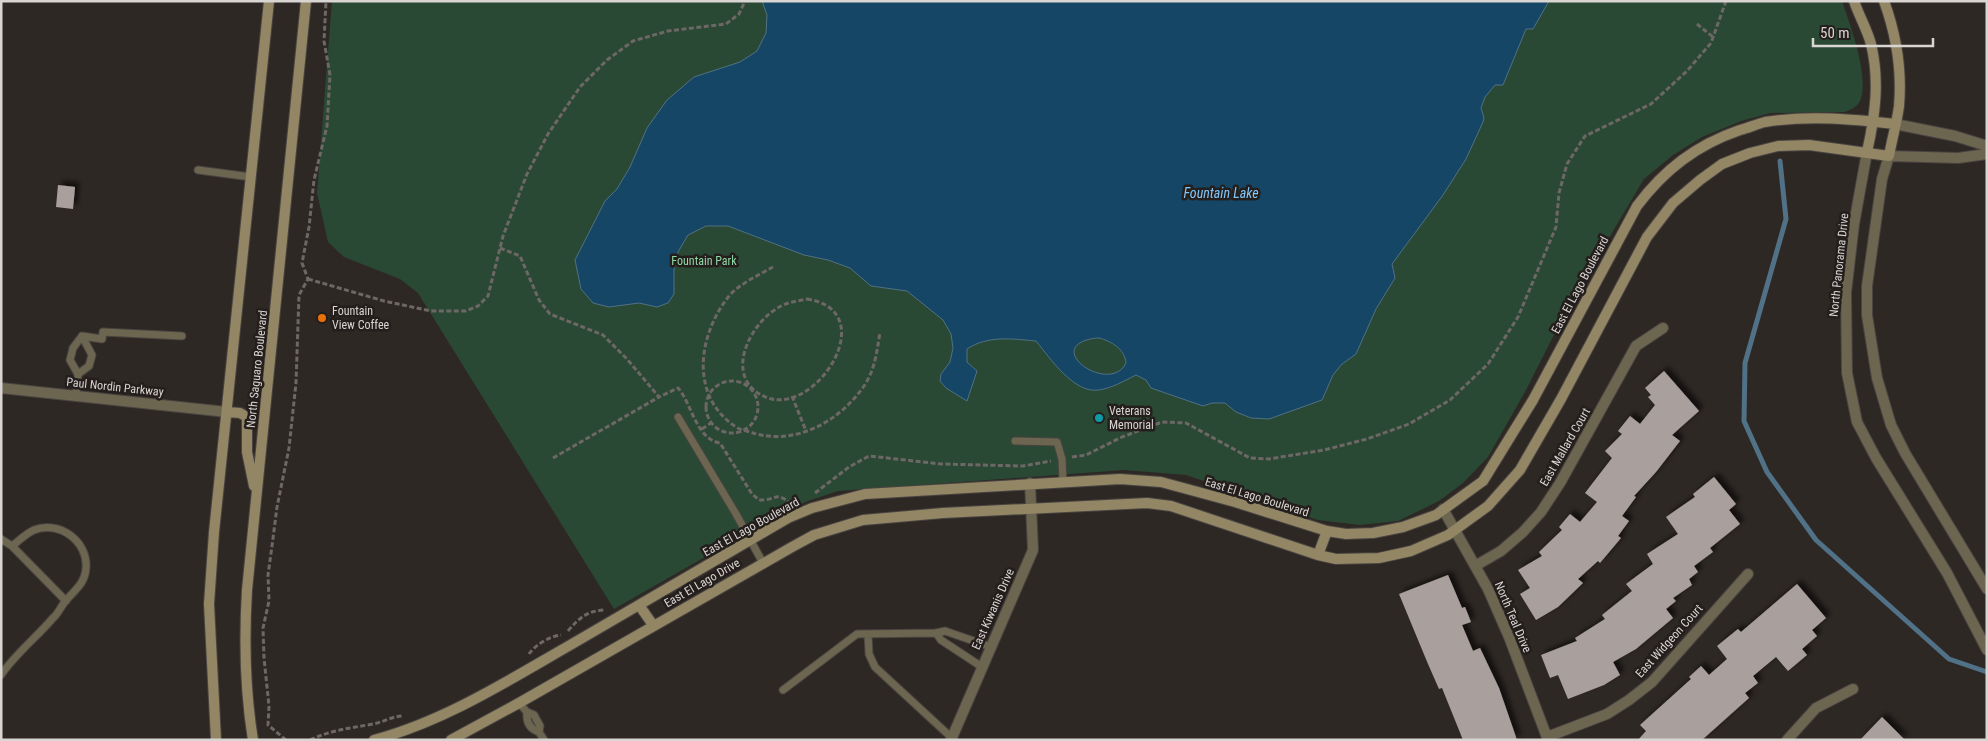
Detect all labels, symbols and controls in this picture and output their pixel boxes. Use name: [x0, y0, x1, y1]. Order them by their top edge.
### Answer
scale bar: [1813, 15, 1933, 47]
text: 50 m: [1820, 24, 1850, 42]
water label: Fountain Lake: [1183, 185, 1259, 201]
street label: North Panorama Drive: [1827, 212, 1851, 318]
street label: East El Lago Boulevard: [1548, 234, 1612, 336]
park label: Fountain Park: [671, 254, 737, 268]
place label: Fountain View Coffee: [332, 304, 390, 332]
street label: North Saguaro Boulevard: [244, 309, 270, 429]
marker: Fountain View Coffee: [316, 312, 328, 324]
street label: Paul Nordin Parkway: [66, 375, 164, 399]
place label: Veterans Memorial: [1109, 404, 1154, 432]
street label: East Mallard Court: [1537, 405, 1593, 489]
marker: Veterans Memorial: [1093, 412, 1105, 424]
street label: East El Lago Boulevard: [1203, 475, 1311, 520]
street label: East El Lago Boulevard: [700, 495, 802, 559]
street label: East El Lago Drive: [662, 555, 743, 610]
street label: East Kiwanis Drive: [969, 566, 1017, 652]
street label: North Teal Drive: [1492, 579, 1534, 655]
street label: East Widgeon Court: [1632, 601, 1706, 680]

